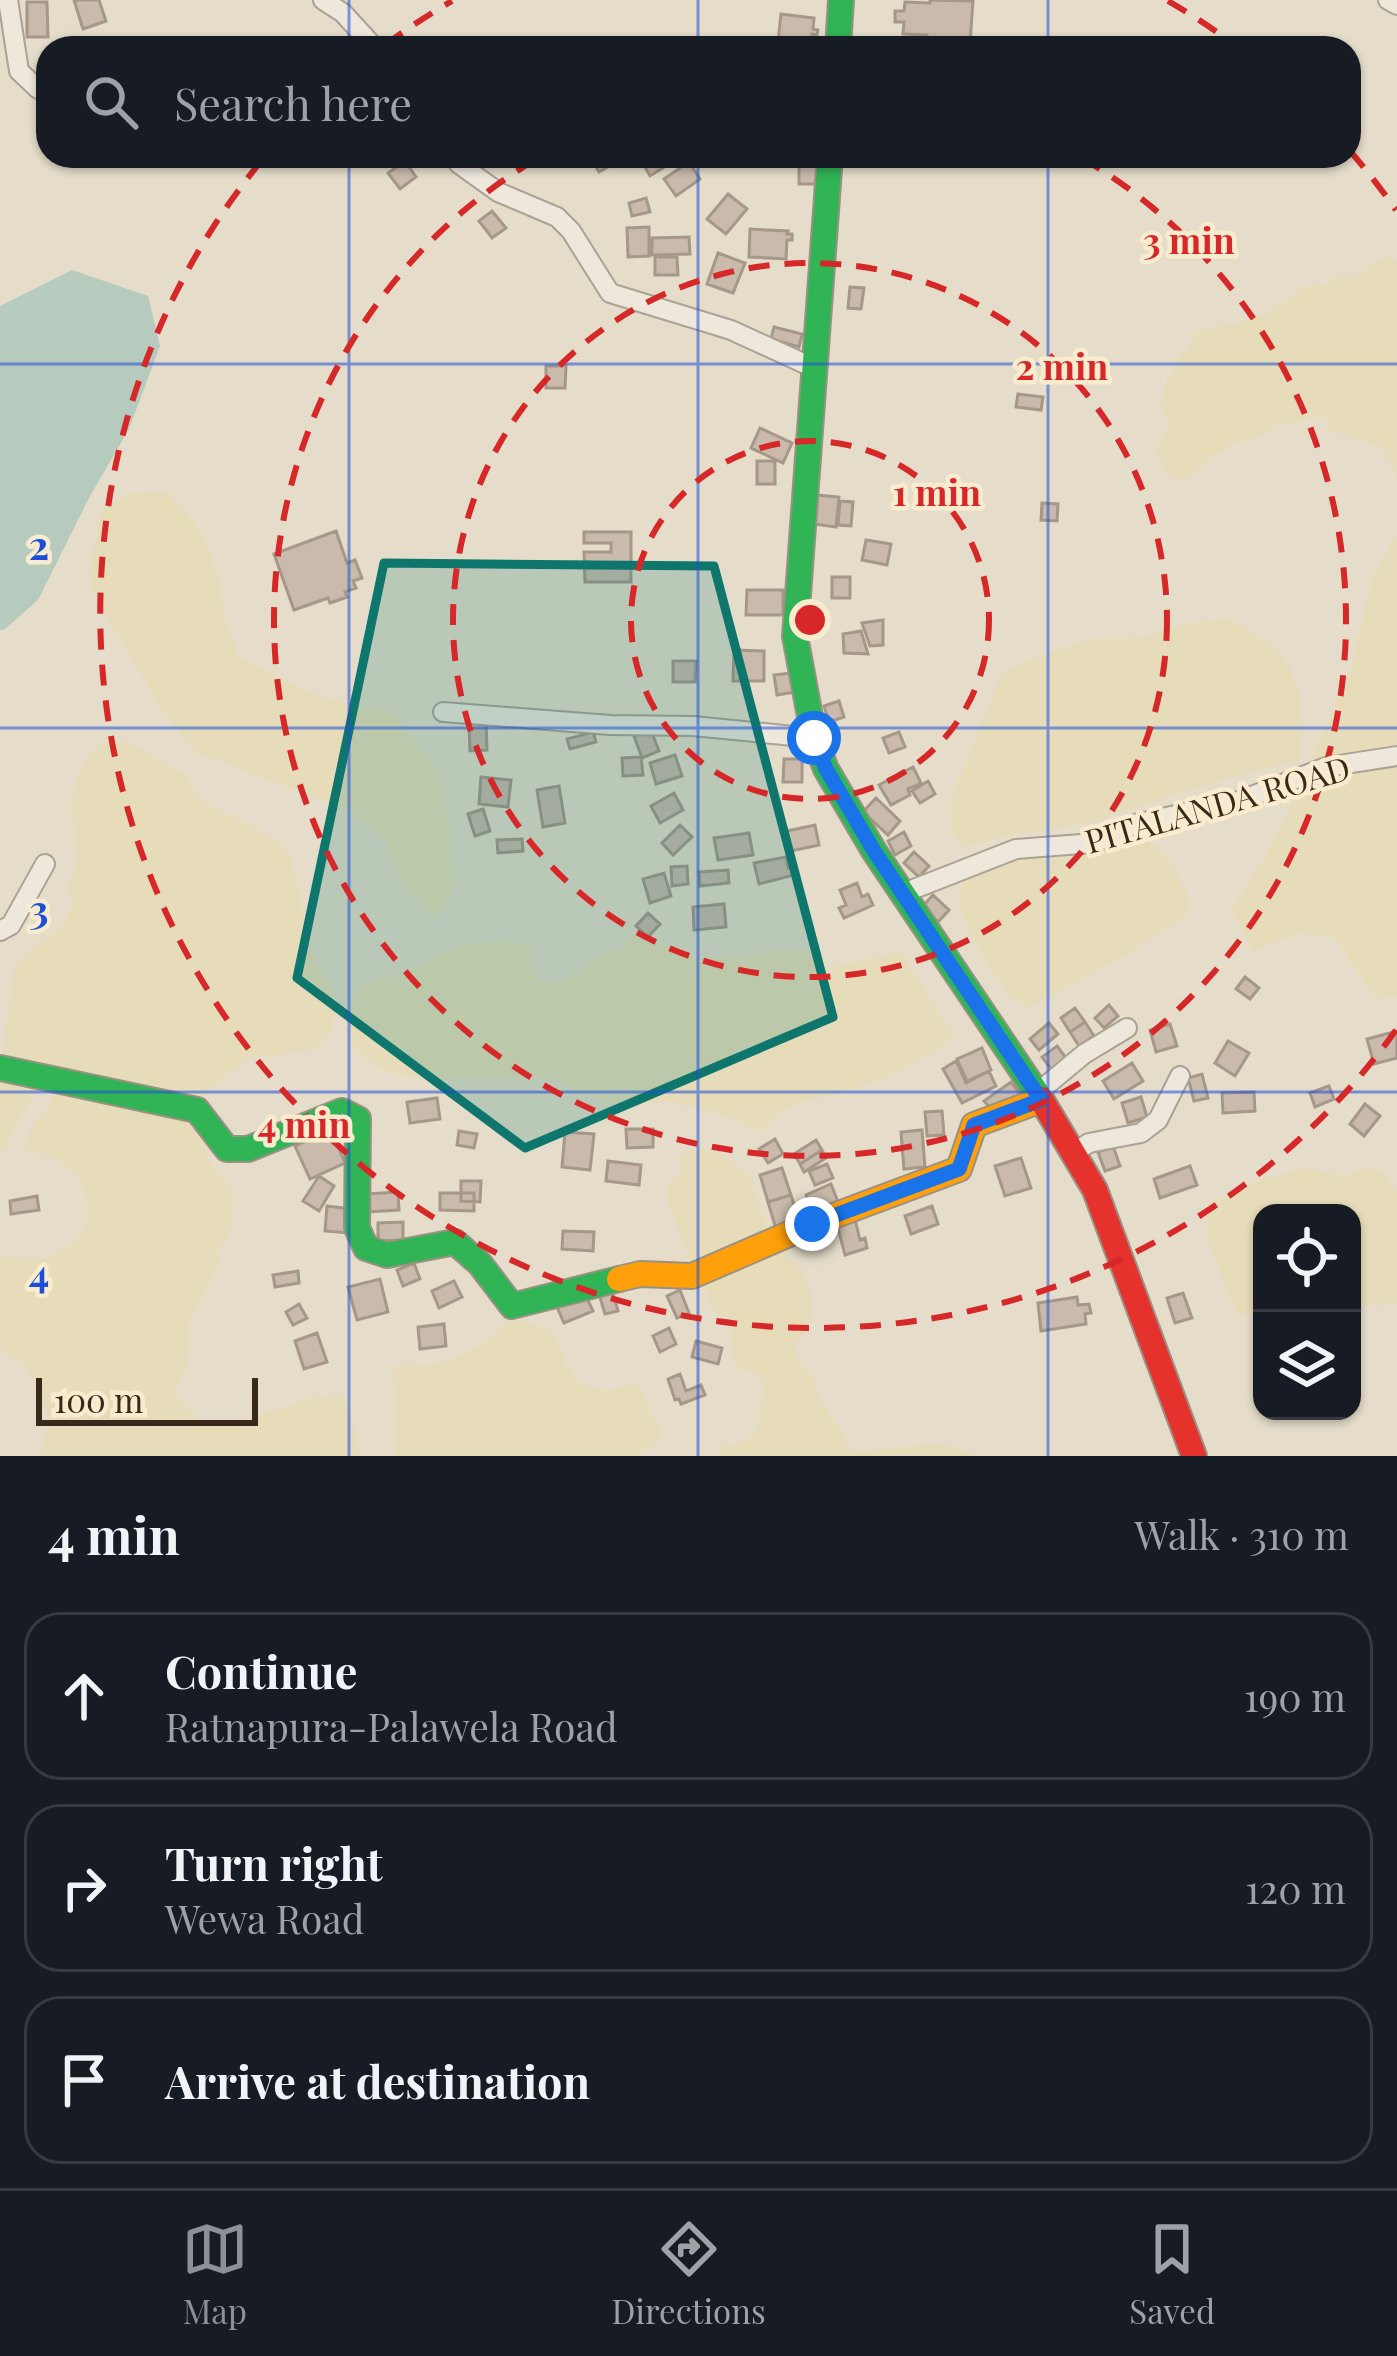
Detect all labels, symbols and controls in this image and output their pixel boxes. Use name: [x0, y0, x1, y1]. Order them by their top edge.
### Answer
search box: [36, 36, 1361, 168]
icon: search: [78, 69, 144, 135]
text: Search here: [174, 72, 412, 132]
text: 3 min: [1143, 215, 1235, 263]
text: 2 min: [1016, 341, 1108, 389]
text: 1 min: [893, 467, 981, 515]
text: 2: [29, 518, 49, 570]
centre of rings: [789, 599, 831, 641]
route start: [787, 711, 841, 765]
street label: PITALANDA ROAD: [1079, 744, 1355, 862]
text: 3: [29, 882, 49, 934]
text: 4 min: [257, 1099, 351, 1147]
route end: [785, 1197, 839, 1251]
map controls: [1253, 1204, 1361, 1420]
button: locate: [1253, 1204, 1361, 1312]
text: 4: [29, 1246, 49, 1298]
button: layers: [1253, 1312, 1361, 1420]
scale bar: [36, 1372, 258, 1425]
text: 100 m: [54, 1377, 143, 1421]
text: 4 min: [48, 1500, 180, 1568]
text: Walk · 310 m: [1135, 1508, 1349, 1560]
text: Continue: [165, 1640, 357, 1700]
icon: ahead: [51, 1663, 117, 1729]
text: 190 m: [1244, 1670, 1346, 1722]
text: Ratnapura-Palawela Road: [165, 1700, 618, 1752]
text: Turn right: [165, 1832, 383, 1892]
icon: right: [51, 1855, 117, 1921]
text: 120 m: [1245, 1862, 1346, 1914]
text: Wewa Road: [165, 1892, 364, 1944]
icon: arrive: [51, 2047, 117, 2113]
text: Arrive at destination: [165, 2050, 590, 2110]
tab: Map: [182, 2216, 248, 2332]
tab: Directions: [611, 2216, 766, 2332]
tab: Saved: [1129, 2216, 1215, 2332]

